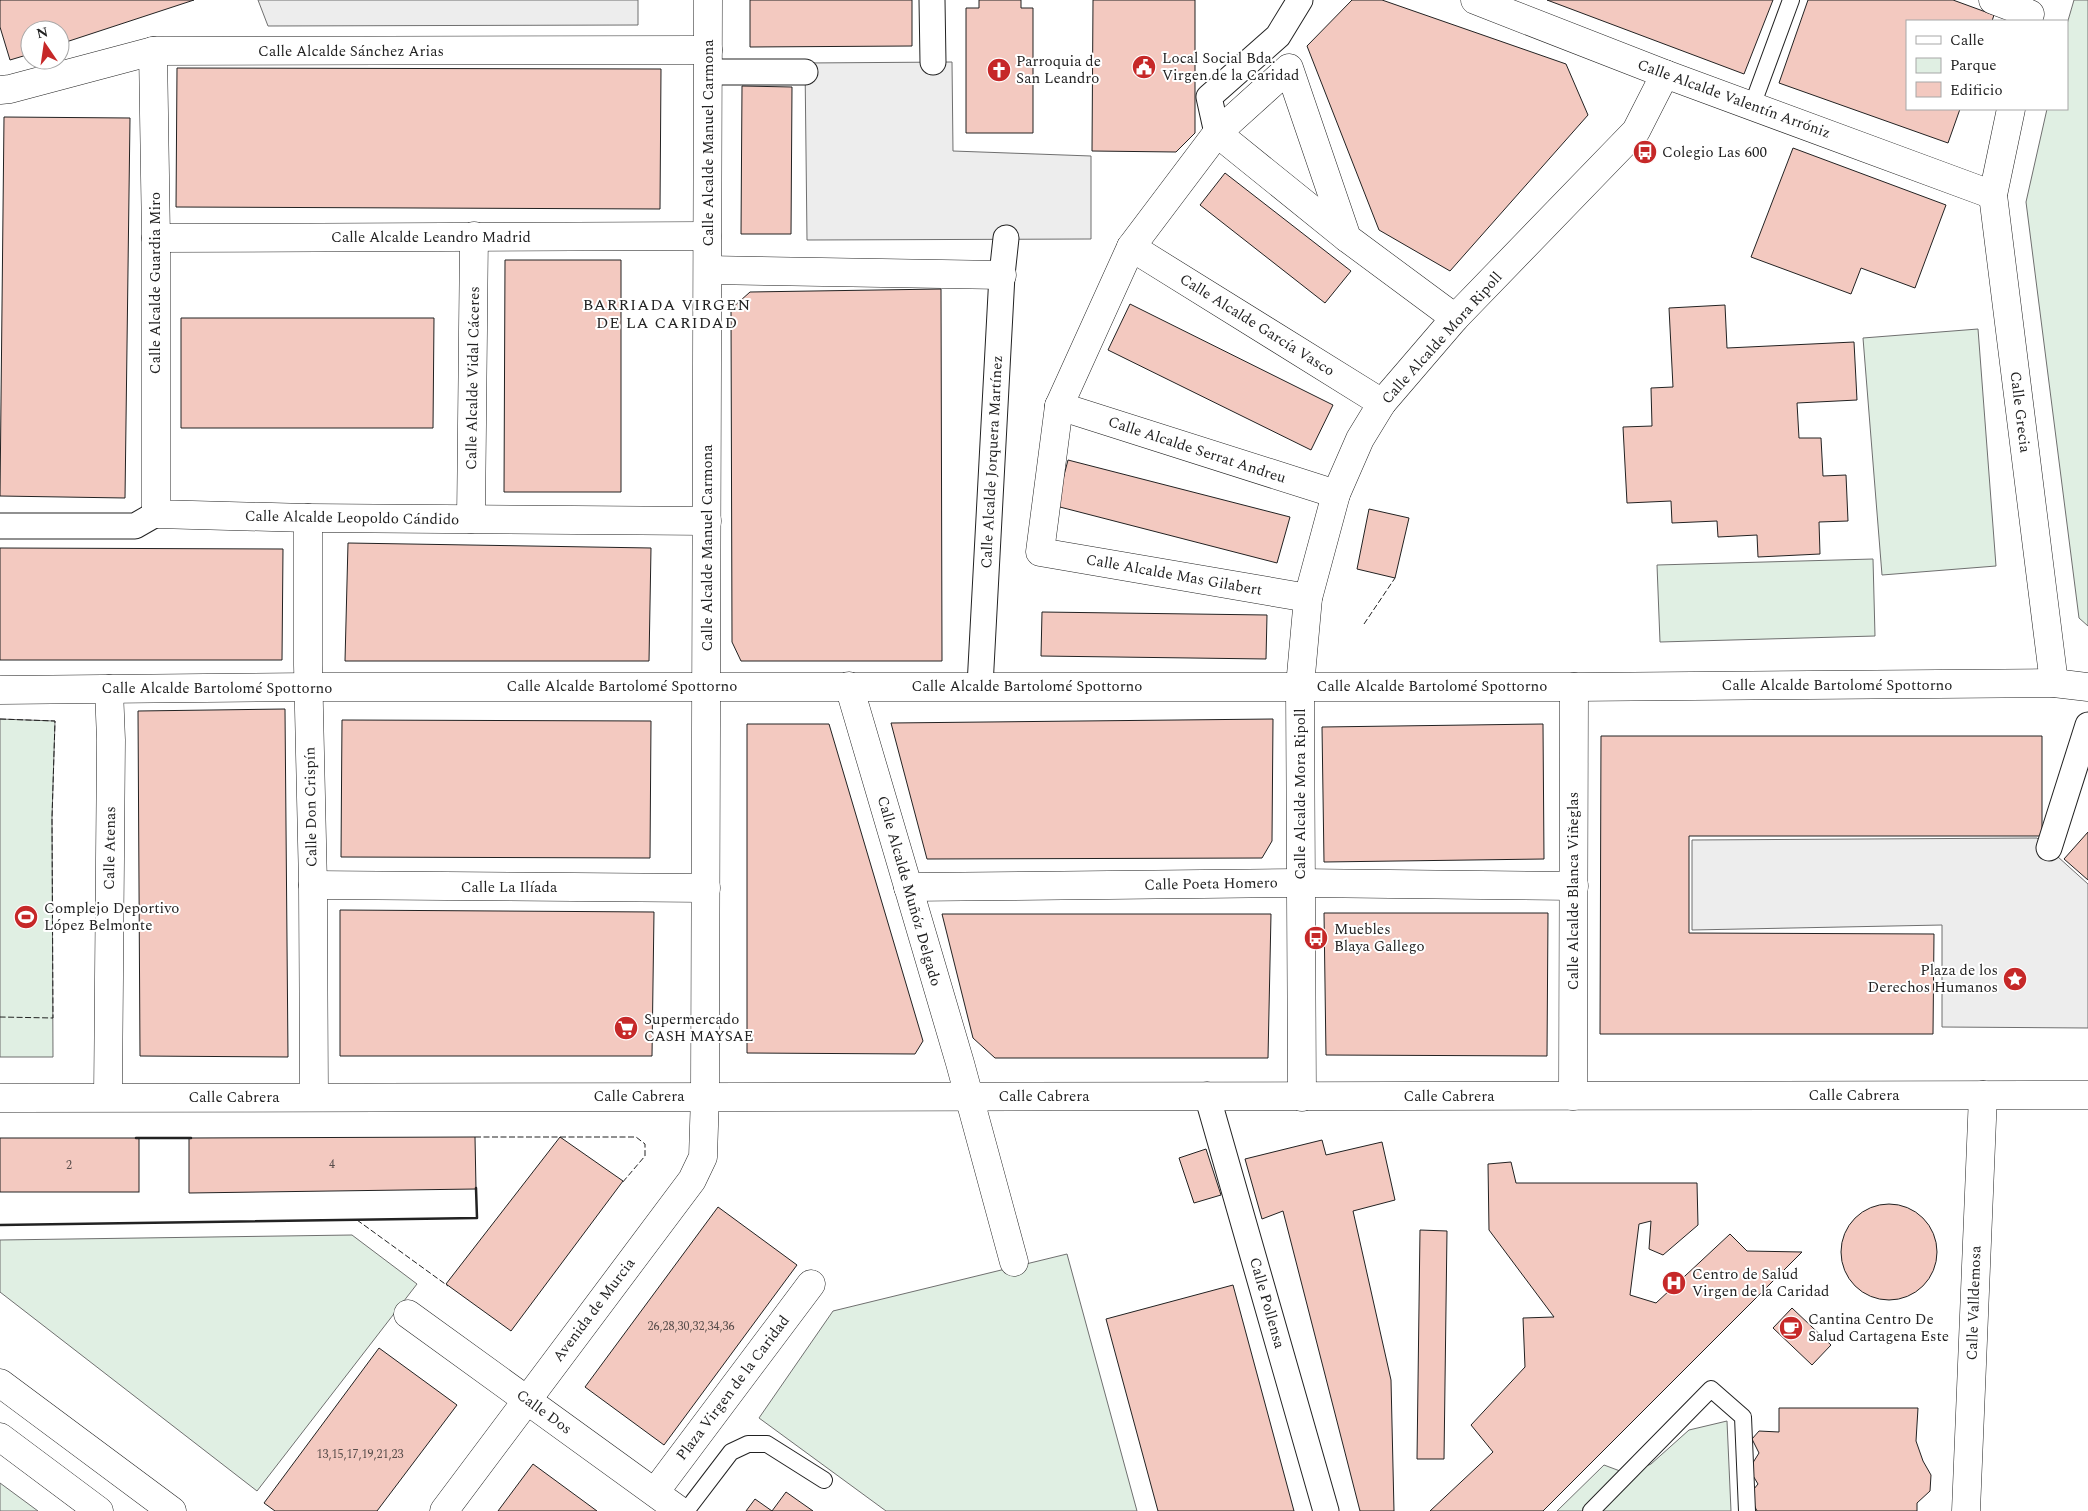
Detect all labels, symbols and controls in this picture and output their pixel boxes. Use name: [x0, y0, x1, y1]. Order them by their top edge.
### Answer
north arrow: [20, 20, 70, 70]
legend: [1906, 20, 2068, 110]
text: N: [34, 21, 50, 44]
text: Calle: [1950, 29, 1984, 52]
street label: Calle Alcalde Manuel Carmona: [697, 39, 720, 247]
street label: Calle Alcalde Sánchez Arias: [258, 40, 444, 63]
place label: Local Social Bda. Virgen de la Caridad: [1162, 47, 1299, 87]
place label: Parroquia de San Leandro: [1016, 50, 1101, 90]
street label: Calle Alcalde Valentín Arróniz: [1634, 53, 1834, 145]
public building icon: Local Social Bda. Virgen de la Caridad: [1131, 54, 1157, 80]
text: Parque: [1950, 54, 1997, 77]
church icon: Parroquia de San Leandro: [986, 57, 1012, 83]
text: Edificio: [1950, 79, 2003, 102]
bus stop icon: Colegio Las 600: [1632, 139, 1658, 165]
place label: Colegio Las 600: [1662, 141, 1767, 164]
street label: Calle Alcalde Guardia Miro: [144, 192, 167, 374]
street label: Calle Alcalde Leandro Madrid: [331, 226, 531, 249]
street label: Calle Alcalde Mora Ripoll: [1376, 267, 1508, 409]
street label: Calle Alcalde García Vasco: [1175, 268, 1339, 382]
street label: Calle Alcalde Vidal Cáceres: [460, 286, 486, 470]
district label: BARRIADA VIRGEN DE LA CARIDAD: [583, 293, 751, 335]
street label: Calle Alcalde Jorquera Martínez: [975, 355, 1009, 569]
street label: Calle Grecia: [2004, 370, 2036, 455]
street label: Calle Alcalde Serrat Andreu: [1105, 410, 1289, 490]
street label: Calle Alcalde Manuel Carmona: [696, 444, 719, 652]
street label: Calle Alcalde Leopoldo Cándido: [245, 505, 459, 531]
street label: Calle Alcalde Mas Gilabert: [1084, 548, 1264, 602]
street label: Calle Alcalde Bartolomé Spottorno: [1722, 674, 1952, 697]
street label: Calle Alcalde Bartolomé Spottorno: [507, 675, 737, 698]
street label: Calle Alcalde Bartolomé Spottorno: [912, 675, 1142, 698]
street label: Calle Alcalde Bartolomé Spottorno: [1317, 675, 1547, 698]
street label: Calle Alcalde Bartolomé Spottorno: [102, 677, 332, 700]
street label: Calle Alcalde Mora Ripoll: [1289, 708, 1312, 880]
street label: Calle Don Crispín: [298, 746, 324, 867]
street label: Calle Alcalde Blanca Viñeglas: [1562, 792, 1585, 990]
street label: Calle Alcalde Muñóz Delgado: [871, 793, 947, 989]
street label: Calle Atenas: [98, 806, 122, 890]
street label: Calle Poeta Homero: [1144, 871, 1278, 897]
street label: Calle La Ilíada: [461, 876, 558, 899]
place label: Complejo Deportivo López Belmonte: [44, 897, 179, 937]
sports icon: Complejo Deportivo López Belmonte: [13, 904, 39, 930]
place label: Muebles Blaya Gallego: [1334, 918, 1425, 958]
bus stop icon: Muebles Blaya Gallego: [1303, 925, 1329, 951]
place label: Plaza de los Derechos Humanos: [1868, 959, 1998, 999]
place icon: Plaza de los Derechos Humanos: [2002, 966, 2028, 992]
place label: Supermercado CASH MAYSAE: [644, 1008, 754, 1048]
supermarket icon: Supermercado CASH MAYSAE: [613, 1015, 639, 1041]
street label: Calle Cabrera: [1808, 1084, 1900, 1107]
street label: Calle Cabrera: [593, 1085, 685, 1108]
street label: Calle Cabrera: [998, 1085, 1090, 1108]
street label: Calle Cabrera: [1403, 1085, 1495, 1108]
street label: Calle Cabrera: [188, 1086, 280, 1109]
house number: 4: [329, 1155, 335, 1174]
house number: 2: [66, 1156, 72, 1175]
street label: Calle Valldemosa: [1961, 1245, 1988, 1361]
street label: Avenida de Murcia: [547, 1253, 641, 1367]
street label: Calle Pollensa: [1243, 1255, 1291, 1352]
place label: Centro de Salud Virgen de la Caridad: [1692, 1263, 1829, 1303]
hospital icon: Centro de Salud Virgen de la Caridad: [1661, 1270, 1687, 1296]
place label: Cantina Centro De Salud Cartagena Este: [1808, 1308, 1949, 1348]
street label: Plaza Virgen de la Caridad: [671, 1310, 795, 1466]
cafe icon: Cantina Centro De Salud Cartagena Este: [1778, 1315, 1804, 1341]
house number: 26,28,30,32,34,36: [647, 1317, 735, 1336]
street label: Calle Dos: [511, 1384, 577, 1440]
house number: 13,15,17,19,21,23: [316, 1445, 404, 1464]

